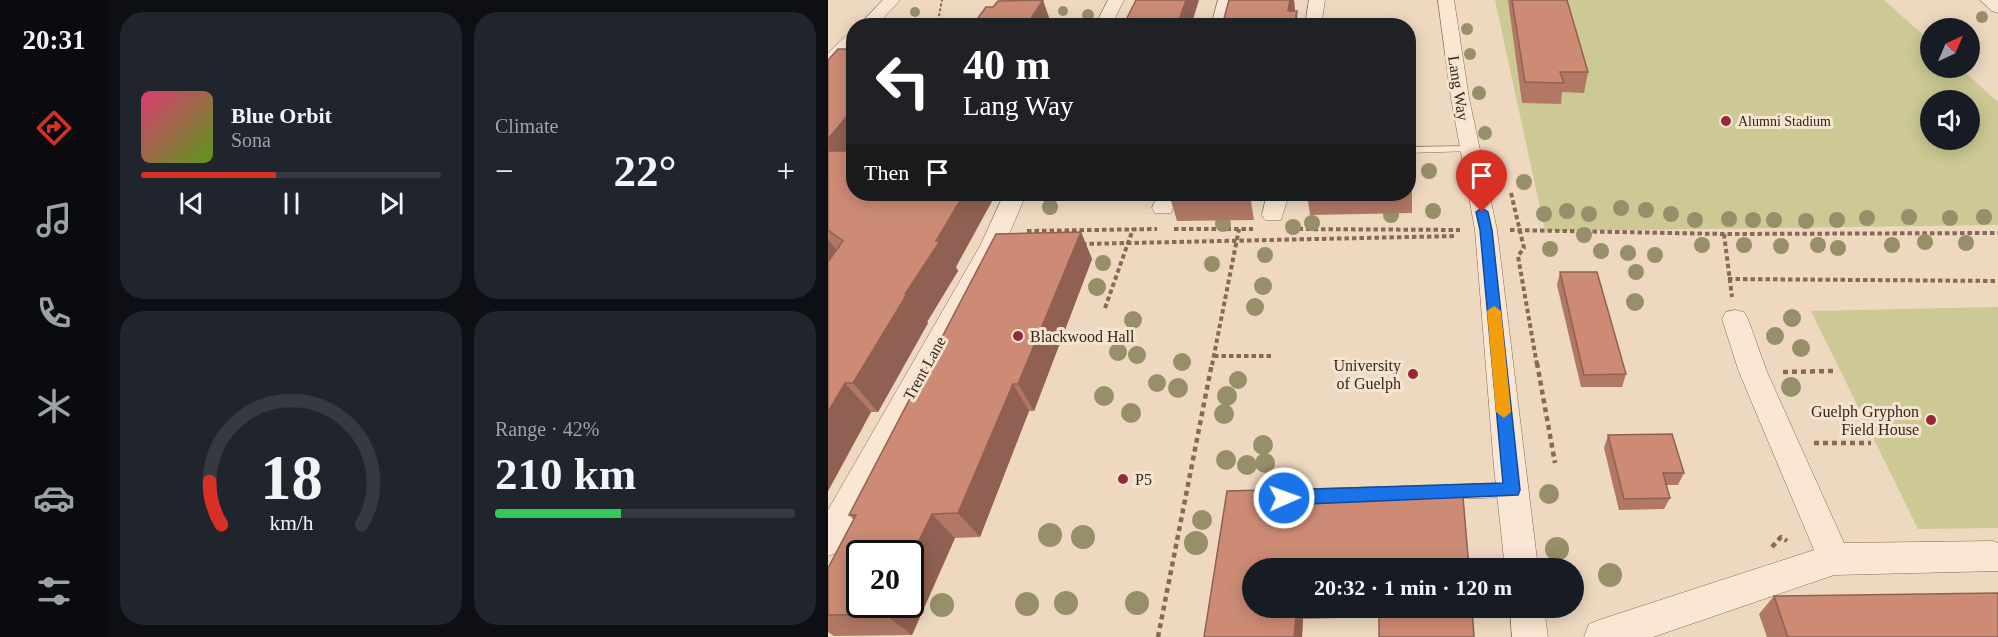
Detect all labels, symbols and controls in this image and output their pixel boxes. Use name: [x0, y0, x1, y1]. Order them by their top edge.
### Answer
north arrow: [1920, 18, 1980, 78]
map controls: [1920, 18, 1980, 150]
text: 20:31: [23, 25, 86, 55]
icon: left: [864, 42, 942, 120]
text: 40 m: [963, 42, 1051, 88]
street label: Lang Way: [1444, 54, 1472, 122]
button: sound: [1920, 90, 1980, 150]
text: Lang Way: [963, 91, 1074, 121]
text: Blue Orbit: [231, 103, 332, 128]
icon: directions: [33, 107, 75, 149]
marker: Alumni Stadium: [1719, 114, 1733, 128]
place label: Alumni Stadium: [1738, 114, 1831, 129]
text: Climate: [495, 115, 558, 137]
text: Sona: [231, 129, 271, 151]
text: 22°: [614, 146, 677, 196]
pin: [1456, 150, 1507, 212]
text: −: [495, 153, 514, 189]
text: +: [776, 153, 795, 189]
icon: arrive: [921, 156, 954, 189]
icon: arrive: [1465, 159, 1498, 192]
text: Then: [864, 160, 909, 185]
icon: previous: [175, 187, 208, 220]
icon: pause: [275, 187, 308, 220]
icon: next: [375, 187, 408, 220]
icon: music: [33, 199, 75, 241]
icon: phone: [33, 292, 75, 334]
place label: Blackwood Hall: [1030, 328, 1135, 345]
marker: Blackwood Hall: [1011, 329, 1025, 343]
street label: Trent Lane: [900, 333, 949, 403]
place label: University of Guelph: [1333, 357, 1401, 393]
marker: University of Guelph: [1406, 367, 1420, 381]
icon: climate: [33, 385, 75, 427]
place label: Guelph Gryphon Field House: [1811, 403, 1919, 438]
marker: Guelph Gryphon Field House: [1924, 413, 1938, 427]
text: Range · 42%: [495, 418, 599, 440]
text: 18: [260, 443, 322, 512]
text: 210 km: [495, 449, 636, 499]
position arrow: [1252, 466, 1316, 530]
place label: P5: [1135, 471, 1152, 488]
marker: P5: [1116, 472, 1130, 486]
icon: car: [33, 477, 75, 519]
text: km/h: [269, 511, 313, 535]
speed limit sign: 20: [846, 540, 924, 618]
icon: filters: [33, 570, 75, 612]
text: 20:32 · 1 min · 120 m: [1314, 575, 1512, 600]

